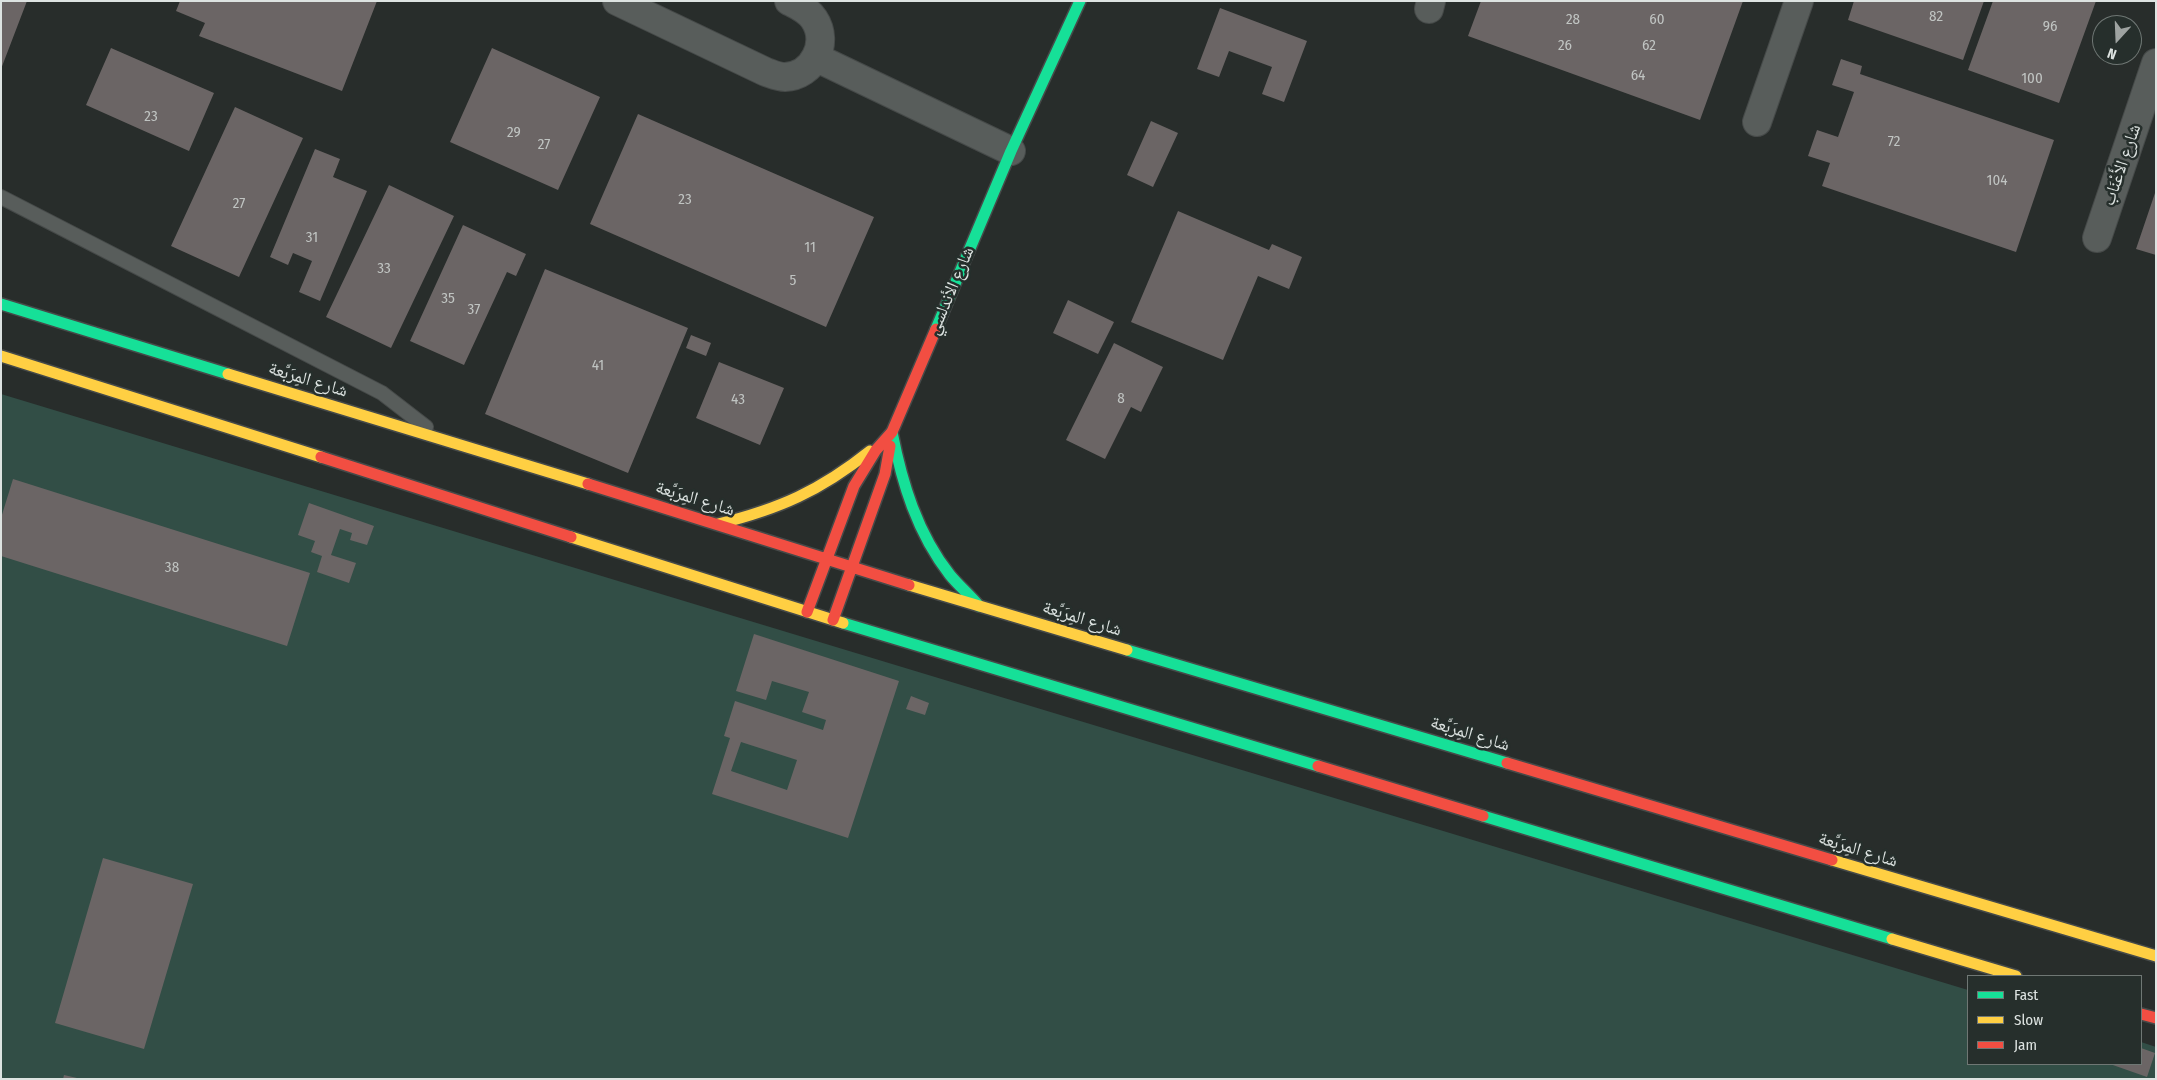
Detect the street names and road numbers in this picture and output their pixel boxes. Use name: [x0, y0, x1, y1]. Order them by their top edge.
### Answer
street label: شارع الأَعْنَاب: [2098, 121, 2146, 209]
street label: شارع الأندلسي: [923, 244, 979, 338]
street label: شارع المِرَبَّعة: [266, 358, 350, 402]
street label: شارع المِرَبَّعة: [653, 477, 737, 521]
street label: شارع المِرَبَّعة: [1040, 597, 1124, 641]
street label: شارع المِرَبَّعة: [1428, 712, 1512, 756]
street label: شارع المِرَبَّعة: [1816, 828, 1900, 872]

